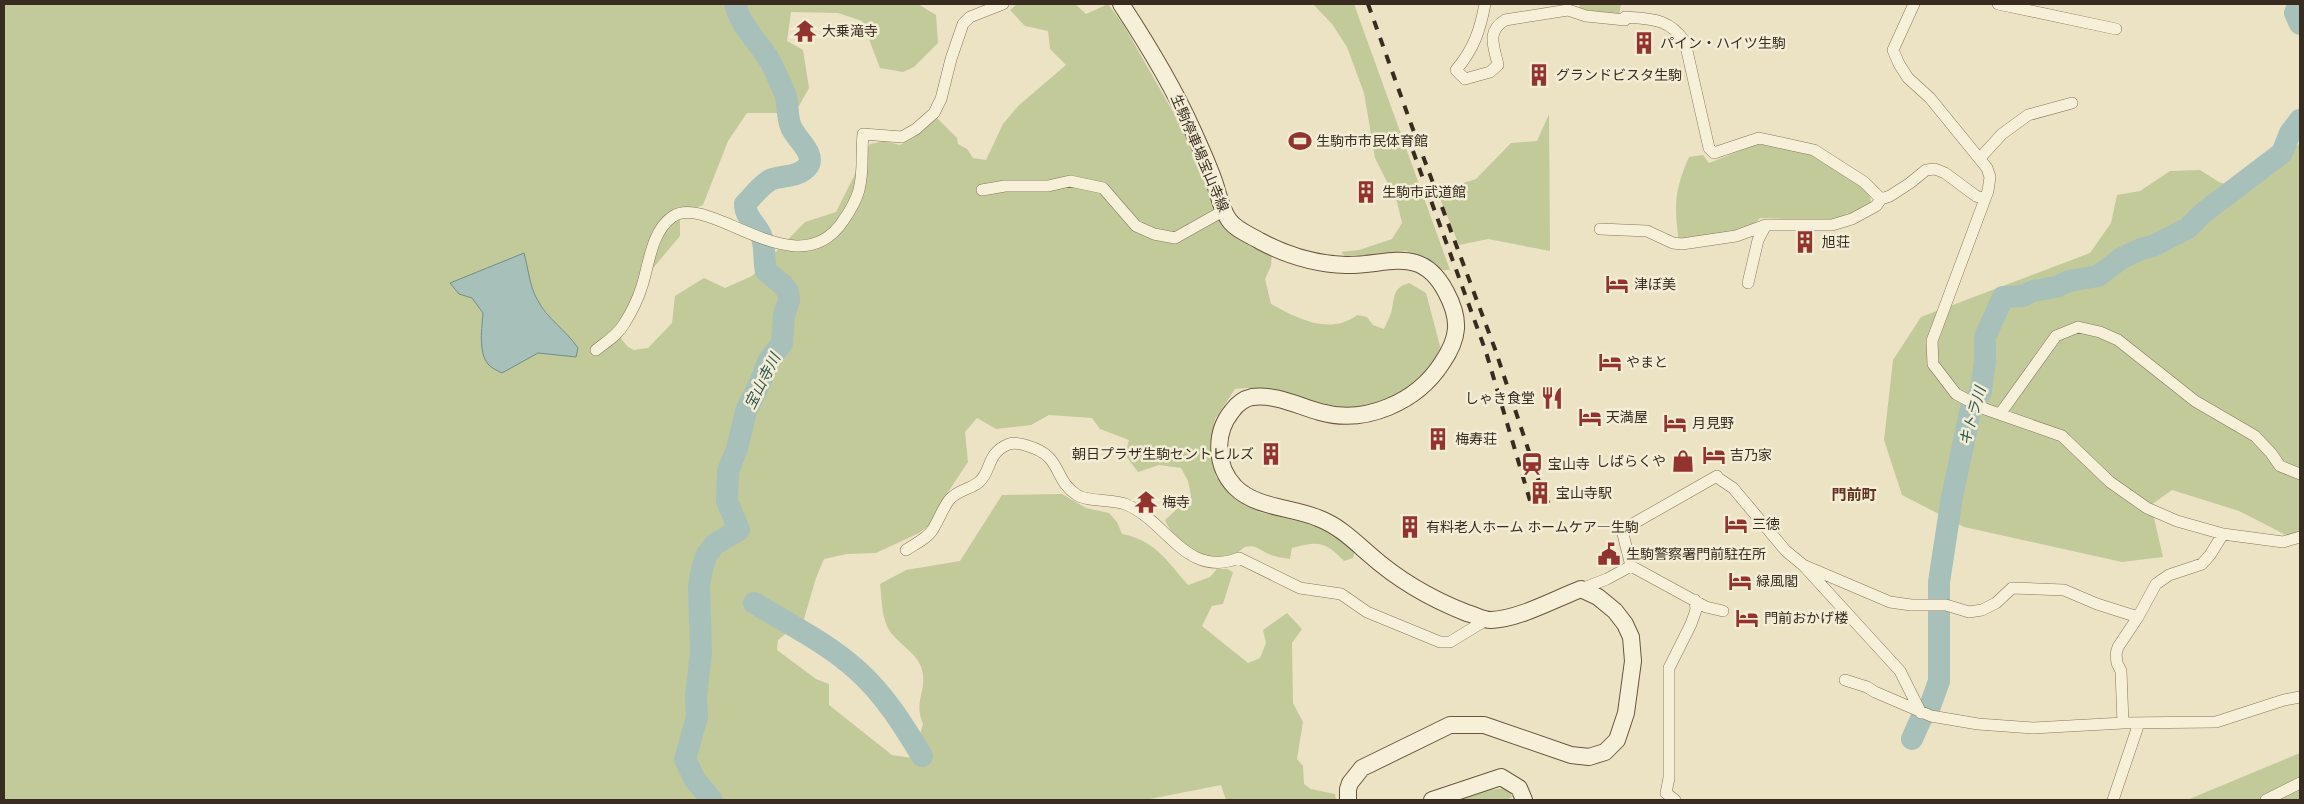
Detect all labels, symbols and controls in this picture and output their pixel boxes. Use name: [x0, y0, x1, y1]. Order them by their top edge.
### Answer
temple icon: 大乗滝寺: [792, 18, 818, 44]
place label: 大乗滝寺: [822, 22, 878, 40]
building icon: パイン・ハイツ生駒: [1631, 30, 1657, 56]
place label: パイン・ハイツ生駒: [1660, 34, 1786, 52]
building icon: グランドビスタ生駒: [1526, 62, 1552, 88]
place label: グランドビスタ生駒: [1556, 66, 1682, 84]
street label: 生駒停車場宝山寺線: [1167, 91, 1233, 215]
sports icon: 生駒市市民体育館: [1287, 128, 1313, 154]
place label: 生駒市市民体育館: [1316, 132, 1428, 150]
building icon: 生駒市武道館: [1353, 179, 1379, 205]
place label: 生駒市武道館: [1382, 183, 1466, 201]
building icon: 旭荘: [1792, 229, 1818, 255]
place label: 旭荘: [1822, 233, 1850, 251]
hotel icon: 津ぼ美: [1604, 271, 1630, 297]
place label: 津ぼ美: [1634, 275, 1676, 293]
water label: 宝山寺川: [740, 348, 785, 412]
hotel icon: やまと: [1597, 349, 1623, 375]
place label: やまと: [1626, 353, 1668, 371]
water label: キトラ川: [1955, 383, 1990, 447]
restaurant icon: しゃき食堂: [1539, 385, 1565, 411]
place label: しゃき食堂: [1465, 389, 1535, 407]
hotel icon: 天満屋: [1577, 404, 1603, 430]
place label: 天満屋: [1606, 408, 1648, 426]
hotel icon: 月見野: [1662, 410, 1688, 436]
place label: 月見野: [1692, 414, 1734, 432]
building icon: 梅寿荘: [1425, 426, 1451, 452]
place label: 梅寿荘: [1455, 430, 1497, 448]
building icon: 朝日プラザ生駒セントヒルズ: [1258, 441, 1284, 467]
hotel icon: 吉乃家: [1701, 442, 1727, 468]
place label: 朝日プラザ生駒セントヒルズ: [1072, 445, 1254, 463]
place label: 吉乃家: [1730, 446, 1772, 464]
shop icon: しばらくや: [1670, 448, 1696, 474]
station icon: 宝山寺: [1519, 451, 1545, 477]
place label: しばらくや: [1596, 452, 1666, 470]
place label: 宝山寺: [1548, 455, 1590, 473]
building icon: 宝山寺駅: [1527, 480, 1553, 506]
place label: 宝山寺駅: [1556, 484, 1612, 502]
district label: 門前町: [1831, 485, 1877, 504]
temple icon: 梅寺: [1133, 489, 1159, 515]
place label: 梅寺: [1162, 493, 1190, 511]
hotel icon: 三徳: [1723, 511, 1749, 537]
building icon: 有料老人ホーム ホームケア―生駒: [1397, 514, 1423, 540]
place label: 三徳: [1752, 515, 1780, 533]
place label: 有料老人ホーム ホームケア―生駒: [1426, 518, 1639, 536]
public building icon: 生駒警察署門前駐在所: [1596, 541, 1622, 567]
place label: 生駒警察署門前駐在所: [1626, 545, 1766, 563]
hotel icon: 緑風閣: [1727, 568, 1753, 594]
place label: 緑風閣: [1756, 572, 1798, 590]
hotel icon: 門前おかげ楼: [1734, 605, 1760, 631]
place label: 門前おかげ楼: [1764, 609, 1849, 627]

